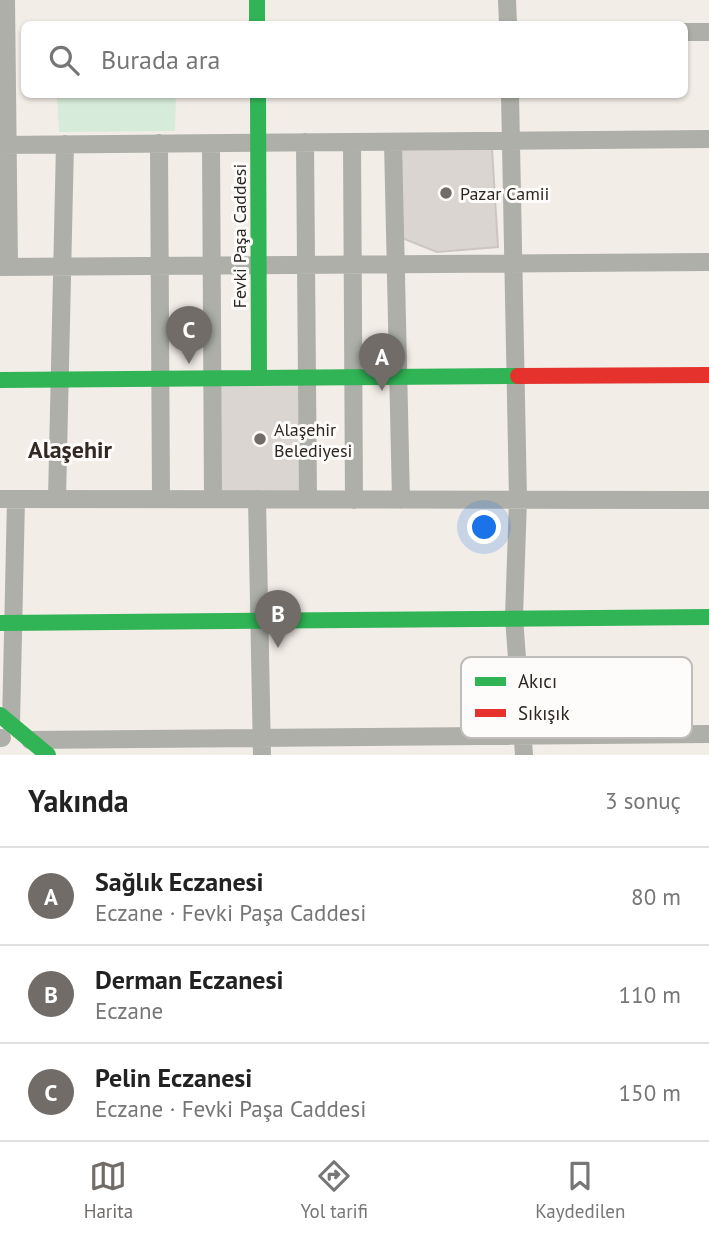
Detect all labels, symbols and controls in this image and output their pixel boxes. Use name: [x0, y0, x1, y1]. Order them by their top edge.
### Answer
search box: [21, 21, 688, 98]
icon: search: [45, 41, 83, 79]
text: Burada ara: [101, 43, 220, 76]
street label: Fevki Paşa Caddesi: [228, 164, 251, 308]
place label: Pazar Camii: [460, 182, 549, 205]
marker: Pazar Camii: [438, 185, 454, 201]
pin: C: [166, 306, 212, 364]
pin: A: [359, 333, 405, 391]
place label: Alaşehir Belediyesi: [274, 418, 352, 462]
marker: Alaşehir Belediyesi: [252, 431, 268, 447]
district label: Alaşehir: [28, 434, 112, 465]
your location: [467, 510, 501, 544]
pin: B: [255, 590, 301, 648]
legend: [461, 657, 692, 738]
text: Akıcı: [518, 669, 557, 693]
text: Sıkışık: [518, 701, 570, 725]
text: Yakında: [28, 781, 129, 820]
text: 3 sonuç: [605, 786, 681, 815]
text: Sağlık Eczanesi: [95, 865, 264, 898]
text: A: [44, 882, 58, 911]
text: 80 m: [631, 882, 681, 911]
text: Eczane · Fevki Paşa Caddesi: [95, 898, 366, 927]
text: Derman Eczanesi: [95, 963, 284, 996]
text: B: [44, 980, 58, 1009]
text: 110 m: [619, 980, 681, 1009]
text: Eczane: [95, 996, 163, 1025]
text: Pelin Eczanesi: [95, 1061, 252, 1094]
text: C: [45, 1078, 57, 1107]
text: 150 m: [619, 1078, 681, 1107]
text: Eczane · Fevki Paşa Caddesi: [95, 1094, 366, 1123]
tab: Harita: [84, 1157, 133, 1223]
tab: Yol tarifi: [300, 1157, 368, 1223]
tab: Kaydedilen: [535, 1157, 625, 1223]

